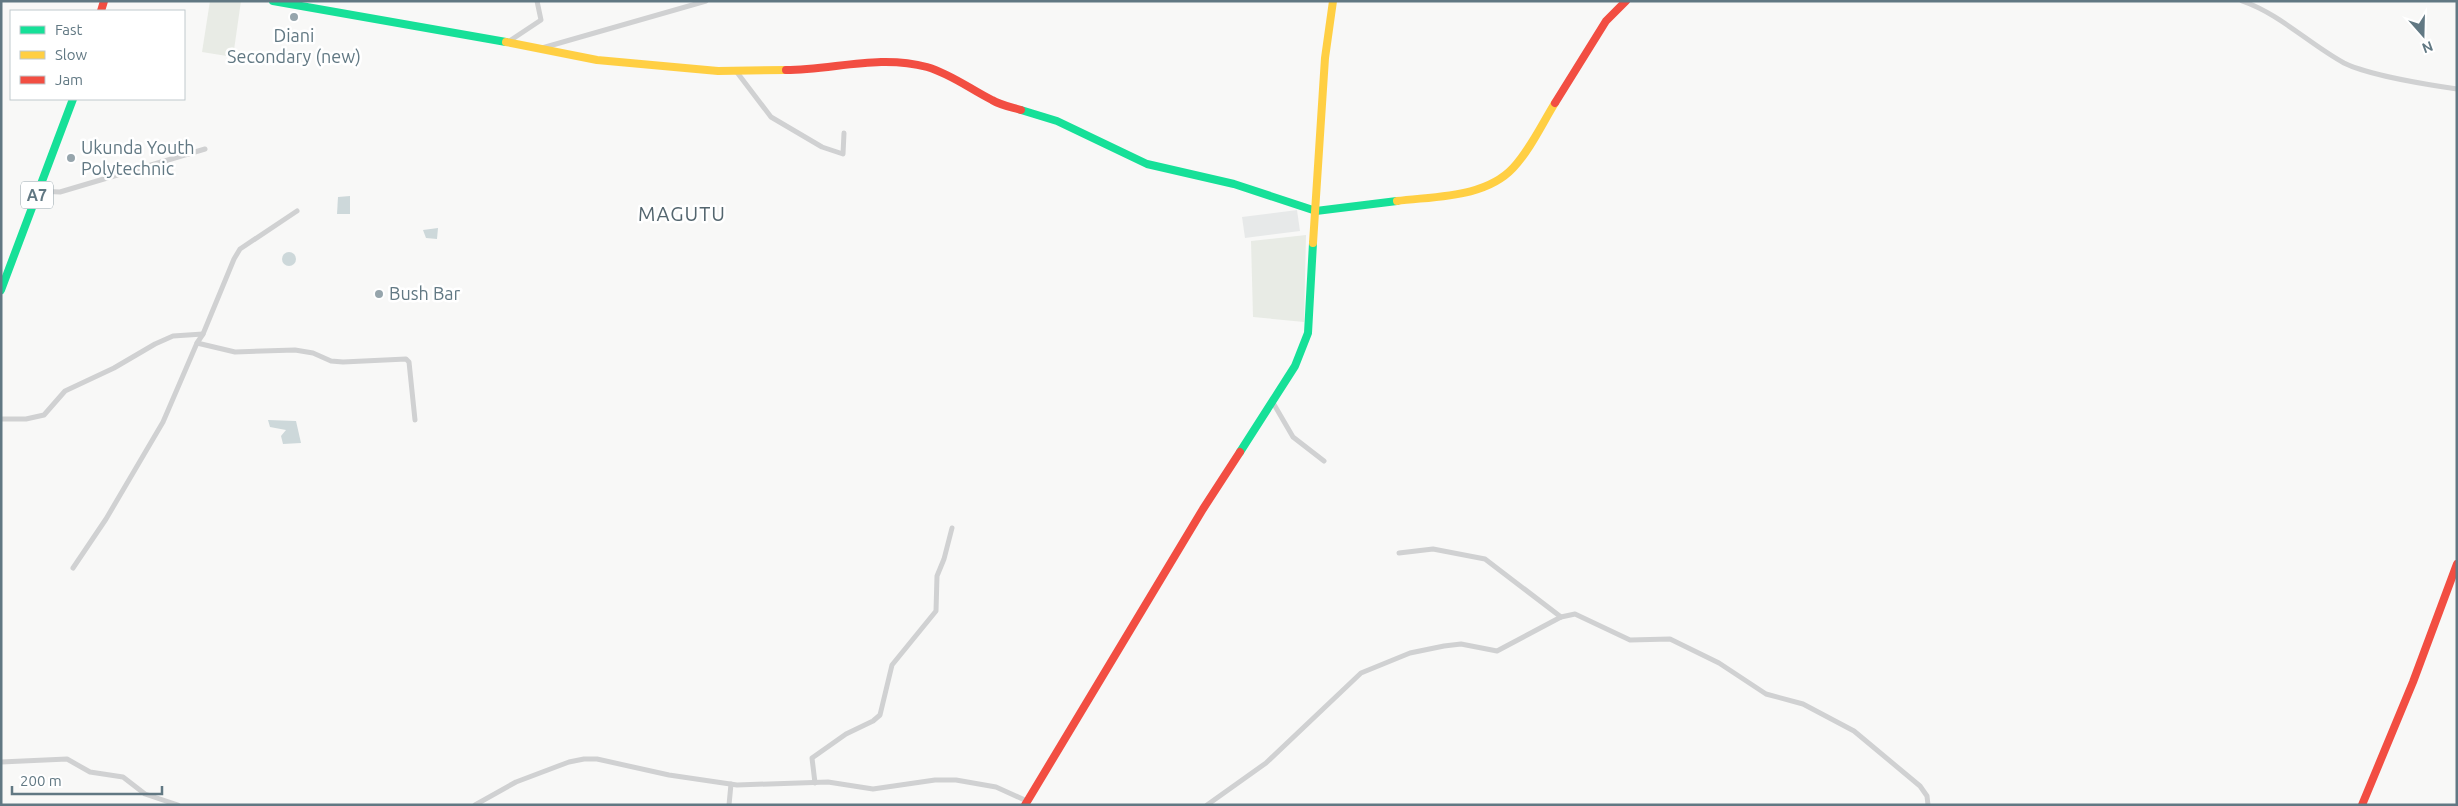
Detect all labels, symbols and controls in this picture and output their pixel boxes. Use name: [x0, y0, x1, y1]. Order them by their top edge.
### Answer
legend: [10, 10, 185, 100]
north arrow: [2398, 10, 2448, 60]
marker: Diani Secondary (new): [288, 11, 300, 23]
text: Fast: [55, 21, 83, 38]
place label: Diani Secondary (new): [227, 25, 361, 67]
text: N: [2420, 38, 2435, 57]
text: Slow: [55, 46, 88, 63]
text: Jam: [55, 71, 83, 88]
place label: Ukunda Youth Polytechnic: [81, 137, 195, 178]
marker: Ukunda Youth Polytechnic: [65, 152, 77, 164]
road number: A7: [21, 182, 53, 208]
district label: MAGUTU: [638, 202, 726, 225]
place label: Bush Bar: [389, 283, 461, 303]
marker: Bush Bar: [373, 288, 385, 300]
scale bar: [12, 764, 162, 796]
text: 200 m: [20, 772, 62, 789]

